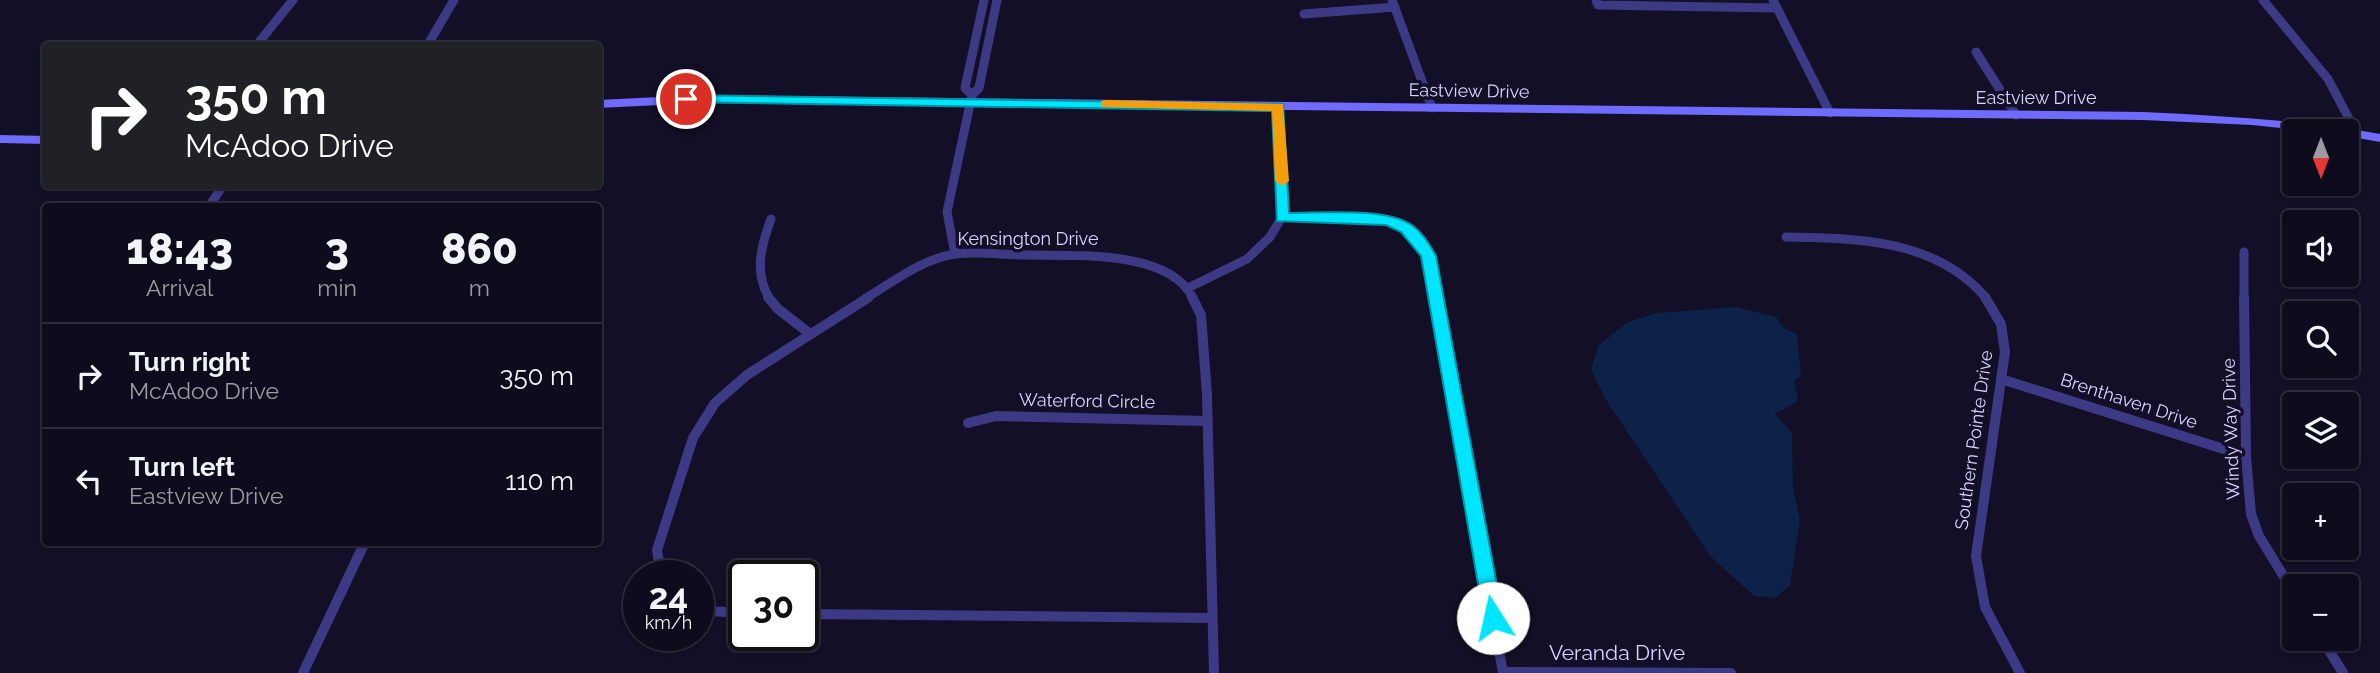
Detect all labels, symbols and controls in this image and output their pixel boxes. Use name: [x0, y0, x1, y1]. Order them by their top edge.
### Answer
text: 350 m: [185, 68, 327, 125]
pin: [656, 69, 716, 129]
icon: right: [70, 70, 161, 161]
street label: Eastview Drive: [1408, 79, 1530, 102]
icon: arrive: [667, 80, 705, 118]
street label: Eastview Drive: [1976, 87, 2097, 108]
north arrow: [2282, 119, 2359, 196]
map controls: [2282, 119, 2359, 651]
text: McAdoo Drive: [185, 127, 394, 164]
button: sound: [2282, 210, 2359, 287]
text: 18:43: [126, 225, 233, 274]
text: 3: [325, 225, 349, 274]
text: 860: [441, 225, 518, 274]
street label: Kensington Drive: [958, 228, 1099, 249]
text: Arrival: [146, 274, 213, 301]
text: min: [317, 274, 357, 301]
text: m: [469, 274, 490, 301]
button: search: [2282, 301, 2359, 378]
text: Turn right: [129, 347, 250, 377]
street label: Southern Pointe Drive: [1951, 348, 1997, 531]
icon: right: [70, 357, 108, 395]
street label: Windy Way Drive: [2218, 357, 2243, 500]
text: 350 m: [500, 361, 574, 391]
street label: Brenthaven Drive: [2058, 368, 2201, 433]
text: McAdoo Drive: [129, 377, 279, 404]
street label: Waterford Circle: [1019, 389, 1156, 412]
button: layers: [2282, 392, 2359, 469]
text: Turn left: [129, 452, 235, 482]
icon: left: [70, 462, 108, 500]
text: 110 m: [505, 466, 574, 496]
text: Eastview Drive: [129, 482, 284, 509]
button: +: [2282, 483, 2359, 560]
speed limit sign: 30: [728, 560, 819, 651]
button: −: [2282, 574, 2359, 651]
text: 24: [649, 576, 688, 617]
position arrow: [1456, 581, 1530, 655]
text: km/h: [645, 612, 692, 633]
street label: Veranda Drive: [1549, 640, 1685, 665]

